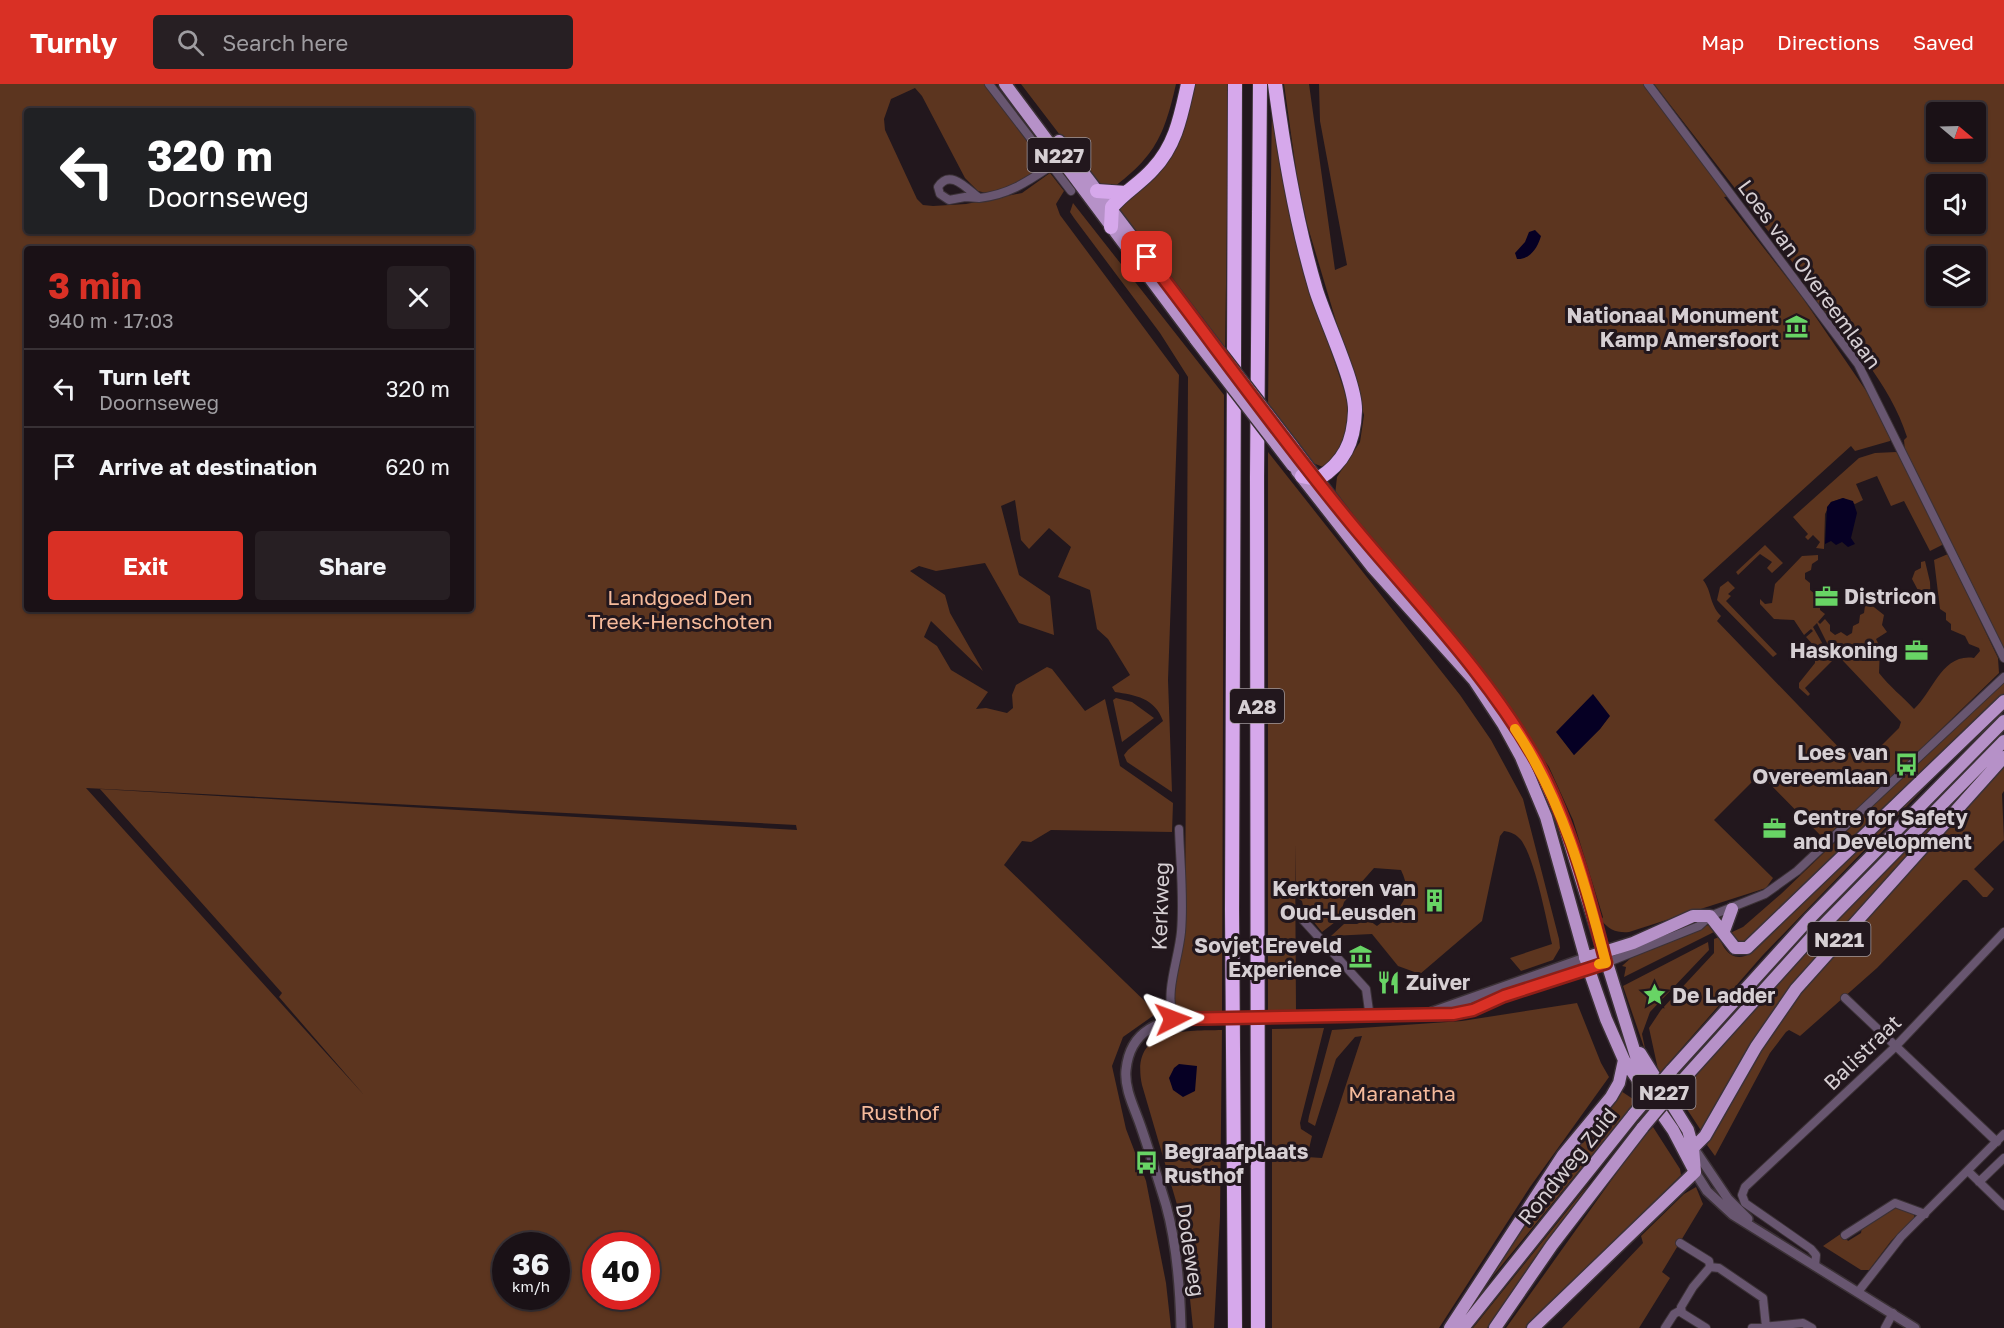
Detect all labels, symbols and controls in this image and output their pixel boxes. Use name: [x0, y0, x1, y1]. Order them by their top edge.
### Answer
search box: [153, 15, 573, 69]
text: Turnly: [30, 26, 117, 59]
icon: search: [174, 26, 207, 59]
text: Search here: [222, 29, 348, 56]
text: Map: [1701, 29, 1744, 55]
text: Directions: [1777, 29, 1880, 55]
text: Saved: [1913, 29, 1974, 55]
north arrow: [1926, 102, 1986, 162]
map controls: [1926, 102, 1986, 306]
text: 320 m: [147, 130, 273, 180]
icon: left: [48, 132, 126, 210]
road number: N227: [1028, 138, 1090, 172]
street label: Loes van Overeemlaan: [1733, 174, 1887, 374]
button: sound: [1926, 174, 1986, 234]
text: Doornseweg: [147, 181, 309, 213]
pin: [1121, 231, 1172, 282]
icon: arrive: [1130, 240, 1163, 273]
button: layers: [1926, 246, 1986, 306]
text: 3 min: [48, 264, 142, 307]
button: close: [387, 266, 450, 329]
place label: Nationaal Monument Kamp Amersfoort: [1566, 302, 1779, 352]
text: 940 m · 17:03: [48, 308, 174, 332]
museum icon: Nationaal Monument Kamp Amersfoort: [1784, 314, 1810, 340]
text: Turn left: [99, 363, 190, 390]
icon: left: [48, 372, 81, 405]
text: 320 m: [386, 375, 450, 402]
text: Doornseweg: [99, 390, 219, 414]
icon: arrive: [48, 450, 81, 483]
text: Arrive at destination: [99, 453, 317, 480]
text: 620 m: [385, 453, 450, 480]
button: Exit: [48, 531, 243, 600]
button: Share: [255, 531, 450, 600]
office icon: Districon: [1813, 583, 1839, 609]
place label: Districon: [1844, 583, 1936, 609]
park label: Landgoed Den Treek-Henschoten: [587, 584, 773, 634]
place label: Haskoning: [1790, 637, 1898, 663]
office icon: Haskoning: [1903, 637, 1929, 663]
road number: A28: [1230, 689, 1284, 723]
place label: Loes van Overeemlaan: [1752, 739, 1888, 789]
bus stop icon: Loes van Overeemlaan: [1893, 751, 1919, 777]
place label: Centre for Safety and Development: [1793, 804, 1972, 854]
office icon: Centre for Safety and Development: [1762, 816, 1788, 842]
street label: Kerkweg: [1145, 861, 1175, 951]
place label: Kerktoren van Oud-Leusden: [1272, 875, 1416, 925]
building icon: Kerktoren van Oud-Leusden: [1421, 887, 1447, 913]
road number: N221: [1808, 922, 1870, 956]
place label: Sovjet Ereveld Experience: [1194, 932, 1342, 982]
museum icon: Sovjet Ereveld Experience: [1347, 944, 1373, 970]
restaurant icon: Zuiver: [1375, 969, 1401, 995]
place label: Zuiver: [1406, 969, 1470, 995]
place icon: De Ladder: [1641, 982, 1667, 1008]
place label: De Ladder: [1672, 982, 1775, 1008]
position arrow: [1141, 987, 1205, 1051]
street label: Balistraat: [1818, 1009, 1906, 1095]
road number: N227: [1632, 1075, 1696, 1109]
park label: Maranatha: [1348, 1080, 1456, 1106]
park label: Rusthof: [860, 1099, 940, 1125]
street label: Rondweg Zuid: [1512, 1102, 1622, 1230]
place label: Begraafplaats Rusthof: [1164, 1138, 1309, 1188]
bus stop icon: Begraafplaats Rusthof: [1133, 1150, 1159, 1176]
street label: Dodeweg: [1171, 1201, 1211, 1299]
speed limit sign: 40: [582, 1232, 660, 1310]
text: 36: [512, 1246, 550, 1282]
text: km/h: [512, 1277, 550, 1295]

